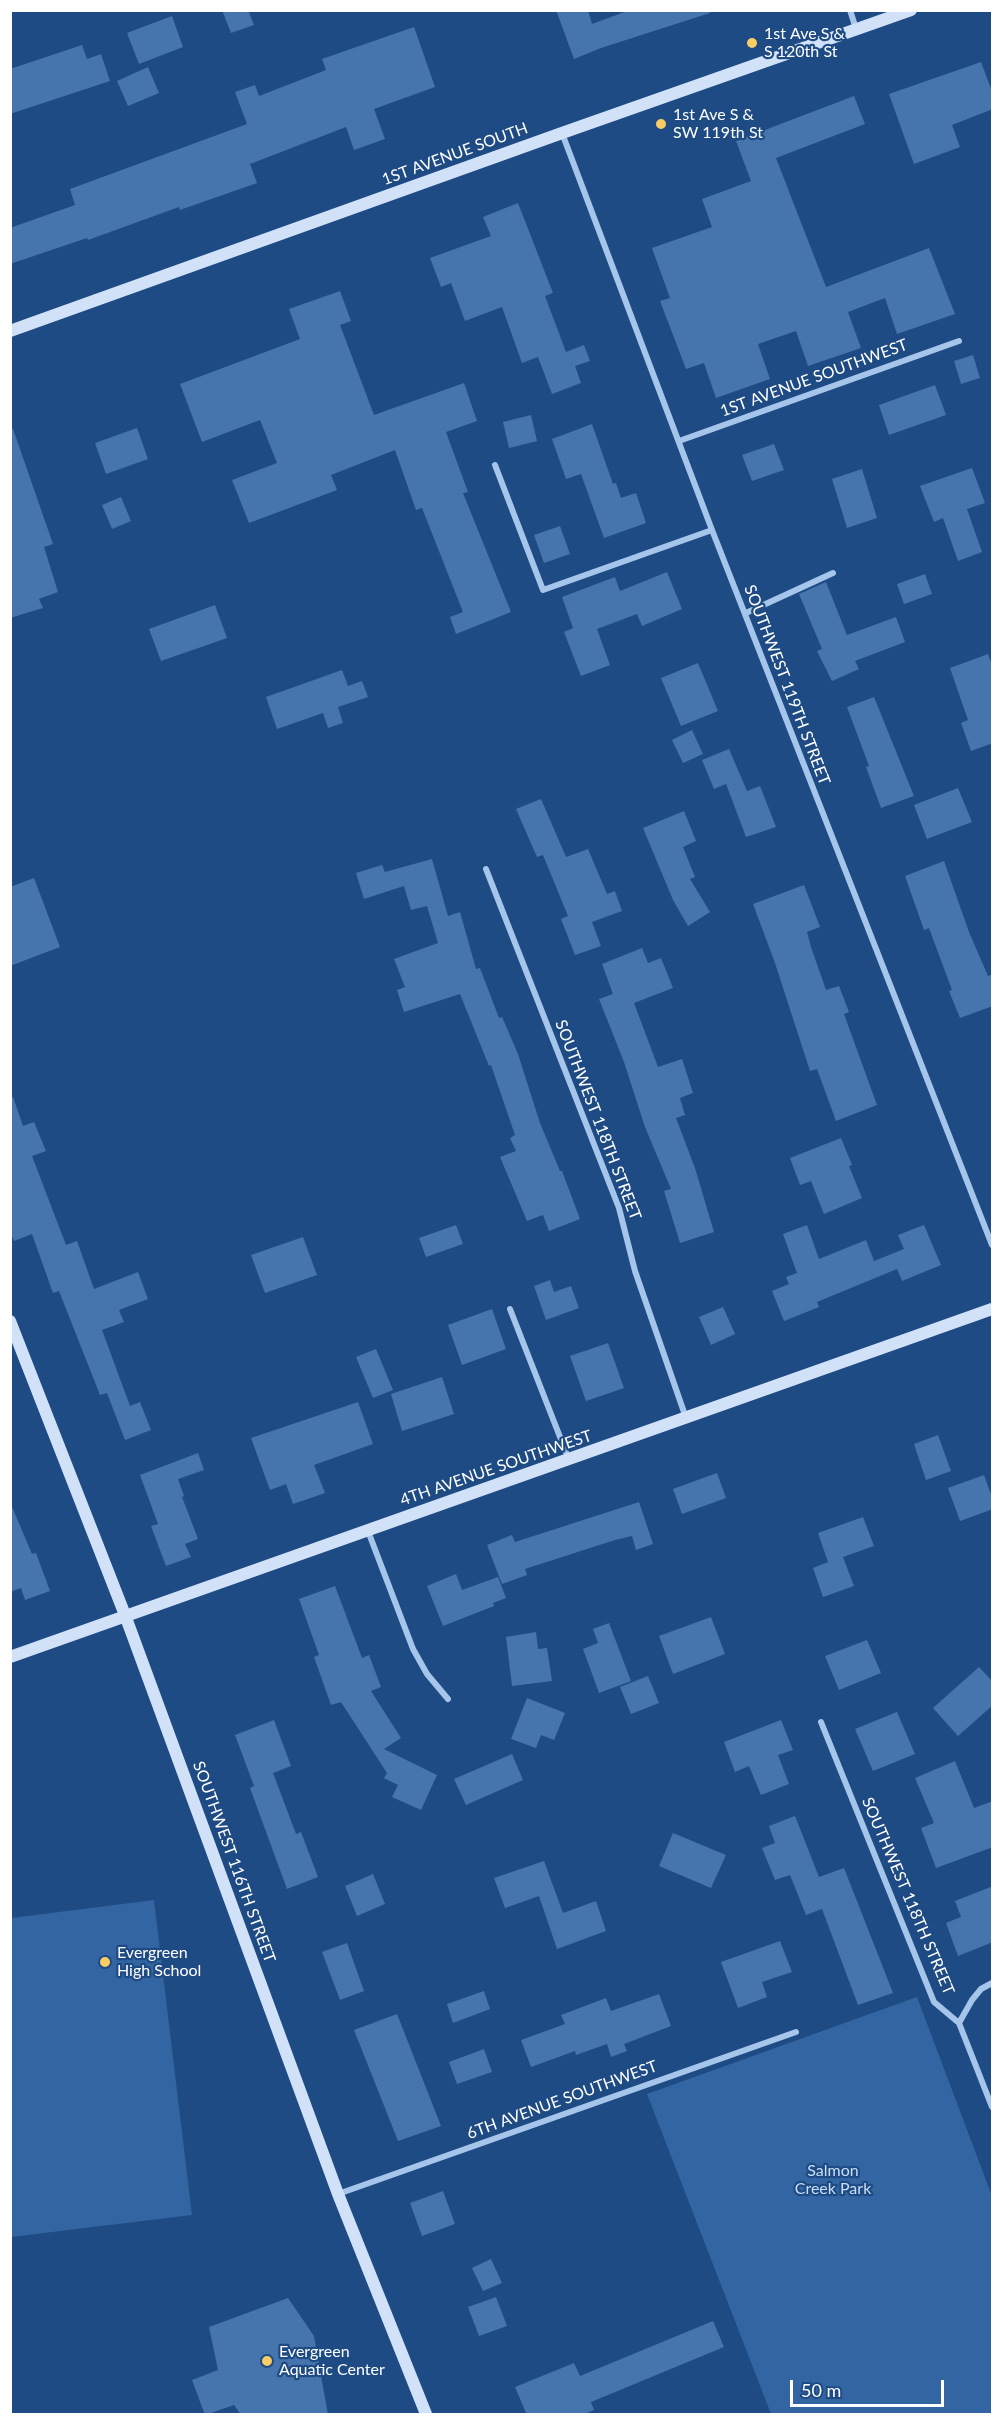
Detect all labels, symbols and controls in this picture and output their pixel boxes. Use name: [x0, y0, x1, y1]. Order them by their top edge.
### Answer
place label: 1st Ave S & S 120th St: [764, 24, 845, 62]
marker: 1st Ave S & S 120th St: [745, 36, 759, 50]
place label: 1st Ave S & SW 119th St: [673, 105, 763, 143]
marker: 1st Ave S & SW 119th St: [654, 117, 668, 131]
street label: 1ST AVENUE SOUTH: [379, 119, 531, 189]
street label: 1ST AVENUE SOUTHWEST: [718, 335, 910, 421]
street label: SOUTHWEST 119TH STREET: [740, 582, 834, 788]
street label: SOUTHWEST 118TH STREET: [551, 1017, 645, 1223]
street label: 4TH AVENUE SOUTHWEST: [398, 1426, 594, 1510]
street label: SOUTHWEST 116TH STREET: [189, 1759, 279, 1965]
street label: SOUTHWEST 118TH STREET: [858, 1794, 958, 1998]
place label: Evergreen High School: [117, 1943, 201, 1981]
marker: Evergreen High School: [98, 1955, 112, 1969]
street label: 6TH AVENUE SOUTHWEST: [464, 2057, 660, 2143]
park label: Salmon Creek Park: [795, 2161, 871, 2199]
place label: Evergreen Aquatic Center: [279, 2342, 385, 2380]
marker: Evergreen Aquatic Center: [260, 2354, 274, 2368]
scale bar: [793, 2368, 948, 2406]
text: 50 m: [801, 2379, 841, 2401]

